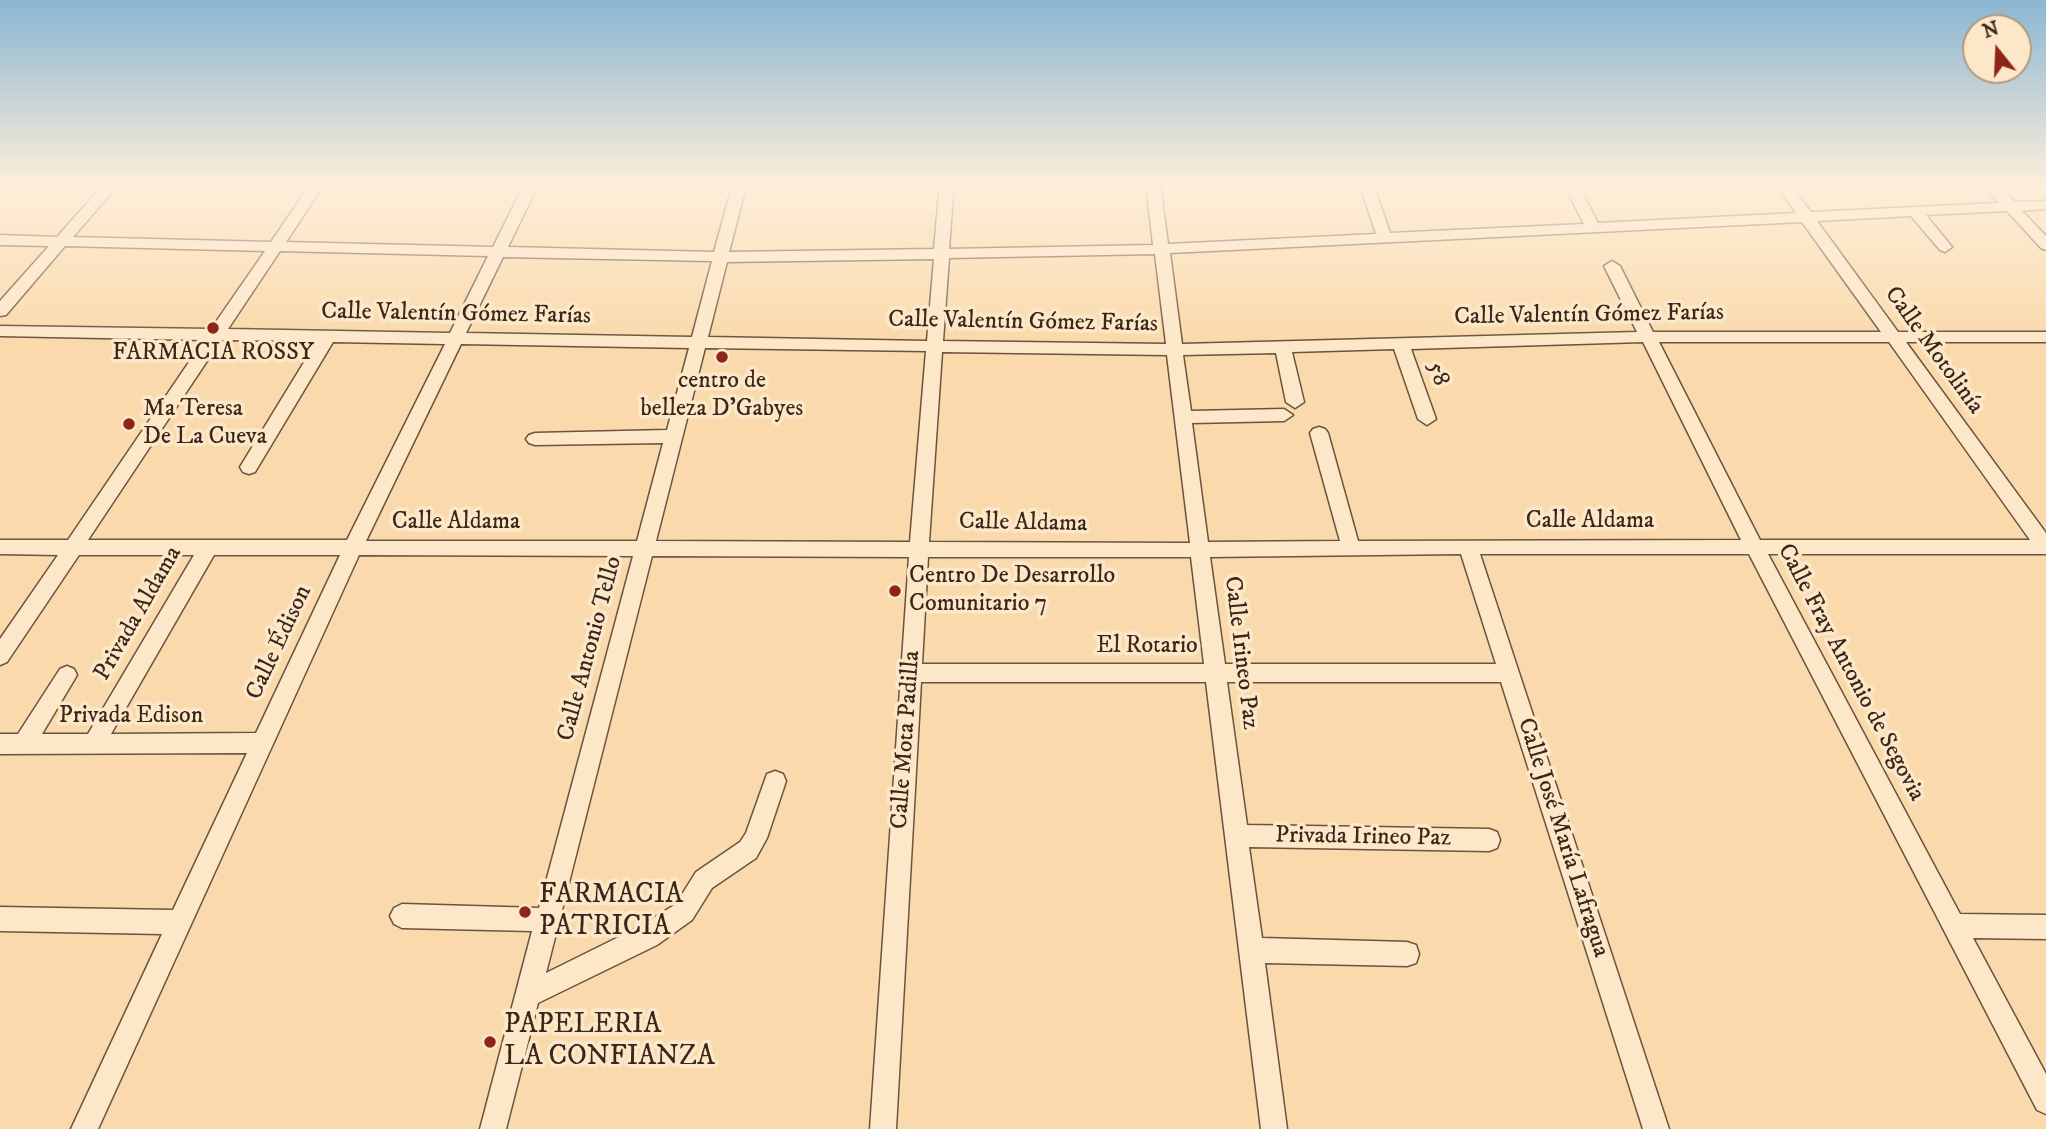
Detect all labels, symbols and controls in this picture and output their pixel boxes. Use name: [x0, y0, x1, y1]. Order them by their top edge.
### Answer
north arrow: [1962, 14, 2032, 84]
text: N: [1980, 17, 2002, 44]
street label: Calle Motolinía: [1877, 282, 1989, 420]
street label: Calle Valentín Gómez Farías: [321, 298, 591, 332]
street label: Calle Valentín Gómez Farías: [1454, 299, 1724, 333]
street label: Calle Valentín Gómez Farías: [888, 306, 1158, 340]
marker: FARMACIA ROSSY: [205, 320, 221, 336]
place label: FARMACIA ROSSY: [112, 340, 314, 368]
marker: centro de belleza D'Gabyes: [714, 349, 730, 365]
street label: 58: [1419, 358, 1455, 390]
place label: centro de belleza D'Gabyes: [641, 368, 803, 424]
place label: Ma Teresa De La Cueva: [143, 396, 267, 452]
marker: Ma Teresa De La Cueva: [121, 416, 137, 432]
street label: Calle Aldama: [959, 508, 1087, 540]
street label: Calle Aldama: [1526, 508, 1654, 536]
street label: Calle Aldama: [392, 509, 520, 537]
street label: Calle Fray Antonio de Segovia: [1770, 539, 1930, 807]
street label: Privada Aldama: [89, 542, 189, 686]
street label: Calle Antonio Tello: [553, 554, 629, 744]
place label: Centro De Desarrollo Comunitario 7: [909, 563, 1115, 619]
street label: Calle Irineo Paz: [1216, 575, 1264, 731]
street label: Calle Édison: [241, 581, 319, 705]
marker: Centro De Desarrollo Comunitario 7: [887, 583, 903, 599]
street label: El Rotario: [1096, 633, 1198, 661]
street label: Calle Mota Padilla: [886, 650, 928, 830]
street label: Privada Edison: [59, 703, 203, 731]
street label: Calle José María Lafragua: [1510, 715, 1614, 961]
street label: Privada Irineo Paz: [1275, 822, 1451, 854]
place label: FARMACIA PATRICIA: [539, 879, 683, 945]
marker: FARMACIA PATRICIA: [517, 904, 533, 920]
place label: PAPELERIA LA CONFIANZA: [504, 1009, 715, 1075]
marker: PAPELERIA LA CONFIANZA: [482, 1034, 498, 1050]

